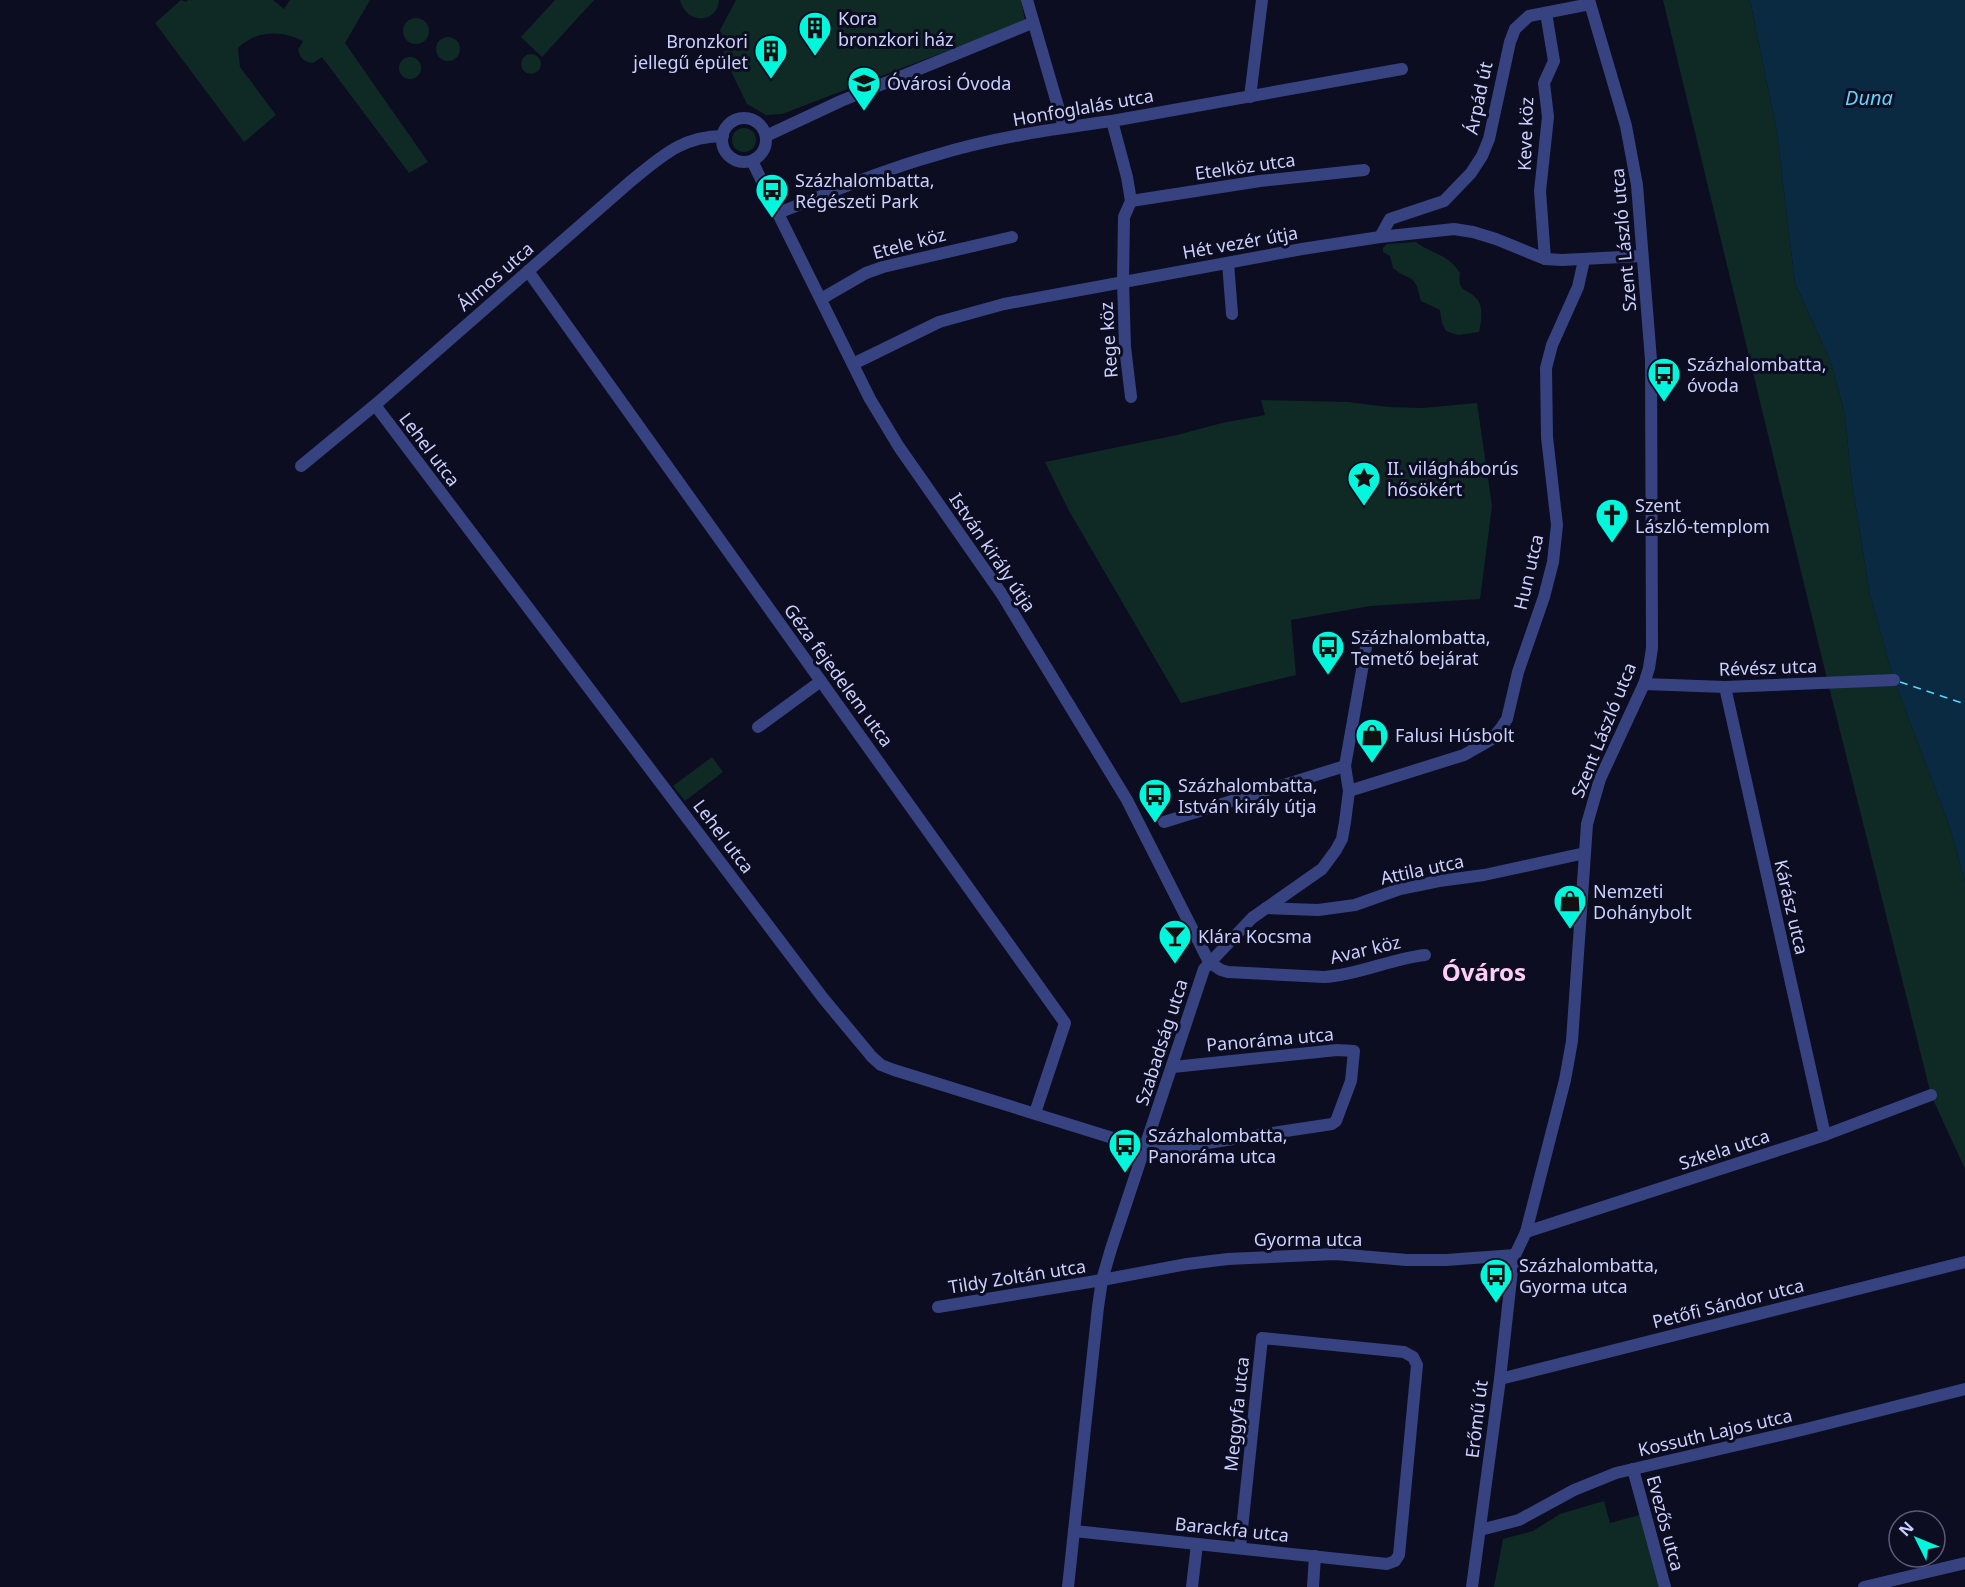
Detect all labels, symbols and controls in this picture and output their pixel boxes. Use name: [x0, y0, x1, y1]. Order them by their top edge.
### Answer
place label: Kora bronzkori ház: [838, 6, 954, 51]
building icon: Kora bronzkori ház: [797, 10, 833, 57]
place label: Bronzkori jellegű épület: [632, 29, 749, 74]
building icon: Bronzkori jellegű épület: [753, 33, 789, 80]
street label: Árpád út: [1459, 59, 1497, 136]
school or university icon: Óvárosi Óvoda: [846, 65, 882, 112]
place label: Óvárosi Óvoda: [887, 71, 1011, 95]
street label: Honfoglalás utca: [1011, 83, 1155, 131]
water label: Duna: [1845, 84, 1893, 111]
street label: Keve köz: [1512, 97, 1538, 171]
street label: Etelköz utca: [1193, 147, 1297, 185]
street label: Szent László utca: [1605, 167, 1641, 313]
place label: Százhalombatta, Régészeti Park: [795, 168, 935, 213]
bus stop icon: Százhalombatta, Régészeti Park: [754, 172, 790, 219]
street label: Hét vezér útja: [1180, 220, 1300, 264]
street label: Etele köz: [870, 222, 948, 264]
street label: Álmos utca: [452, 236, 538, 316]
street label: Rege köz: [1093, 301, 1123, 379]
place label: Százhalombatta, óvoda: [1687, 352, 1827, 397]
bus stop icon: Százhalombatta, óvoda: [1646, 356, 1682, 403]
street label: Lehel utca: [394, 407, 466, 491]
place label: II. világháborús hősökért: [1387, 456, 1519, 501]
place icon: II. világháborús hősökért: [1346, 460, 1382, 507]
street label: István király útja: [944, 488, 1042, 616]
place label: Szent László-templom: [1635, 493, 1770, 538]
church icon: Szent László-templom: [1594, 497, 1630, 544]
street label: Hun utca: [1508, 532, 1548, 612]
street label: Géza fejedelem utca: [779, 599, 899, 751]
place label: Százhalombatta, Temető bejárat: [1351, 625, 1491, 670]
bus stop icon: Százhalombatta, Temető bejárat: [1310, 629, 1346, 676]
street label: Révész utca: [1718, 653, 1818, 681]
street label: Szent László utca: [1565, 659, 1641, 801]
shop icon: Falusi Húsbolt: [1354, 717, 1390, 764]
place label: Falusi Húsbolt: [1395, 723, 1515, 747]
place label: Százhalombatta, István király útja: [1178, 773, 1318, 818]
bus stop icon: Százhalombatta, István király útja: [1137, 777, 1173, 824]
street label: Lehel utca: [688, 794, 760, 878]
street label: Attila utca: [1378, 848, 1466, 890]
street label: Kárász utca: [1769, 857, 1815, 957]
place label: Nemzeti Dohánybolt: [1593, 879, 1692, 924]
shop icon: Nemzeti Dohánybolt: [1552, 883, 1588, 930]
bar icon: Klára Kocsma: [1157, 918, 1193, 965]
place label: Klára Kocsma: [1198, 924, 1312, 948]
street label: Avar köz: [1327, 929, 1403, 969]
district label: Óváros: [1442, 955, 1526, 988]
street label: Szabadság utca: [1129, 976, 1193, 1108]
street label: Panoráma utca: [1205, 1021, 1335, 1057]
place label: Százhalombatta, Panoráma utca: [1148, 1123, 1288, 1168]
street label: Szkela utca: [1676, 1123, 1772, 1175]
bus stop icon: Százhalombatta, Panoráma utca: [1107, 1127, 1143, 1174]
street label: Gyorma utca: [1254, 1227, 1362, 1251]
street label: Tildy Zoltán utca: [947, 1253, 1087, 1299]
place label: Százhalombatta, Gyorma utca: [1519, 1253, 1659, 1298]
bus stop icon: Százhalombatta, Gyorma utca: [1478, 1257, 1514, 1304]
street label: Petőfi Sándor utca: [1650, 1273, 1806, 1333]
street label: Meggyfa utca: [1218, 1355, 1254, 1473]
street label: Erőmű út: [1459, 1378, 1493, 1459]
street label: Kossuth Lajos utca: [1636, 1403, 1794, 1461]
street label: Evezős utca: [1642, 1472, 1690, 1574]
north arrow: [1887, 1509, 1947, 1569]
street label: Barackfa utca: [1174, 1511, 1290, 1547]
text: N: [1894, 1517, 1919, 1541]

